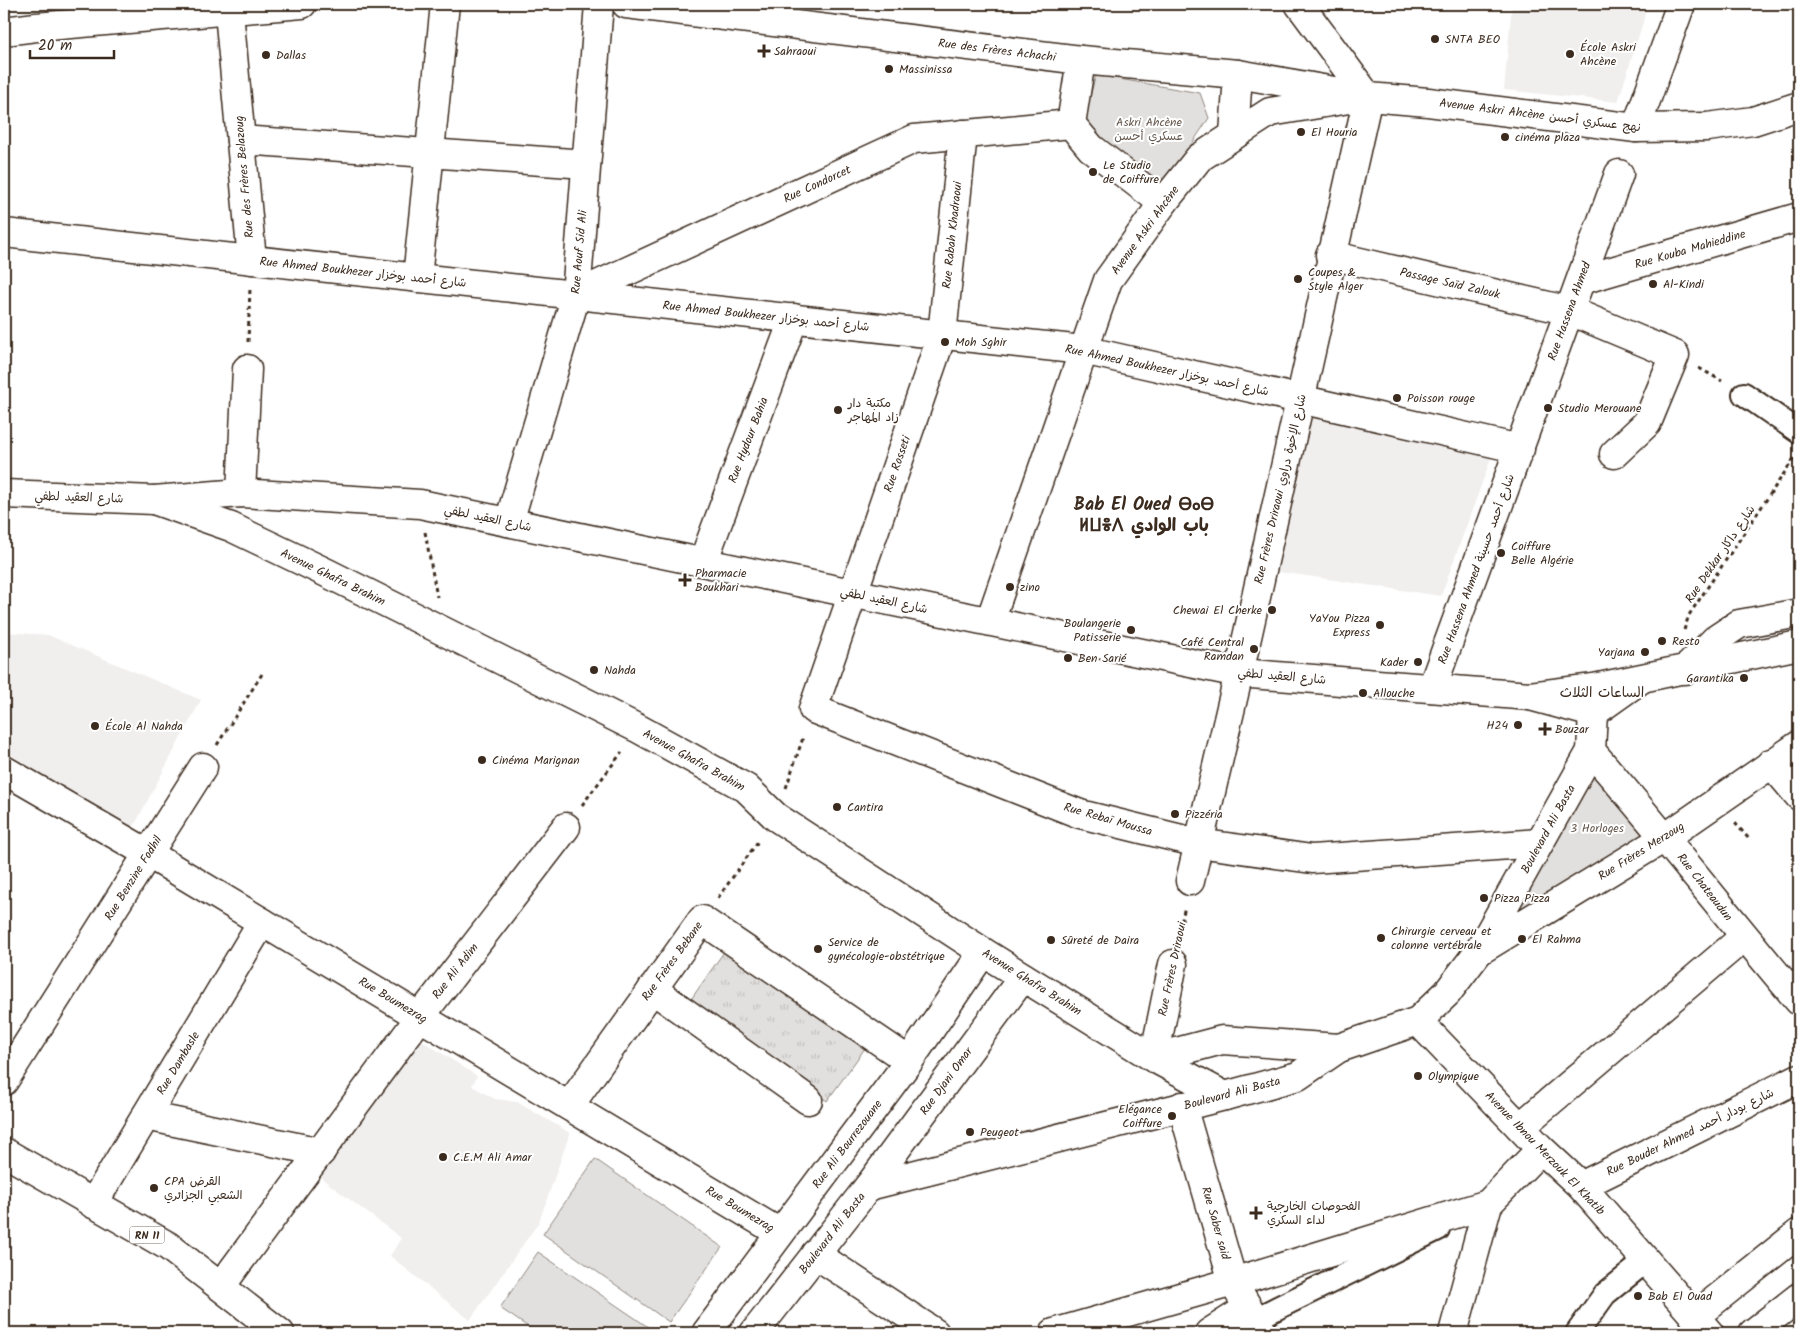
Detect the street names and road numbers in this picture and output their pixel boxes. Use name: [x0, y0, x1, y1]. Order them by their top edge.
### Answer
street label: Rue des Frères Achachi: [937, 34, 1058, 67]
street label: Avenue Askri Ahcène نهج عسكري أحسن: [1438, 94, 1642, 137]
street label: Rue des Frères Belazoug: [230, 115, 259, 239]
street label: Rue Condorcet: [780, 160, 855, 208]
street label: Rue Rabah Khadraoui: [937, 179, 968, 290]
street label: Avenue Askri Ahcène: [1107, 181, 1185, 279]
street label: Rue Aouf Sid Ali: [566, 208, 593, 295]
street label: Rue Kouba Mahieddine: [1633, 224, 1748, 274]
street label: Rue Ahmed Boukhezer شارع أحمد بوخزار: [259, 252, 467, 293]
street label: Rue Hassena Ahmed: [1543, 258, 1596, 363]
street label: Passage Saïd Zalouk: [1398, 263, 1502, 304]
street label: Rue Ahmed Boukhezer شارع أحمد بوخزار: [662, 296, 870, 337]
street label: Rue Ahmed Boukhezer شارع أحمد بوخزار: [1063, 340, 1271, 401]
street label: Rue Frères Driraoui شارع الإخوة دراوي: [1249, 392, 1312, 586]
street label: Rue Hydour Bahia: [723, 394, 774, 486]
street label: Rue Rosseti: [879, 432, 916, 495]
street label: Rue Hassena Ahmed شارع أحمد حسينة: [1433, 471, 1520, 667]
street label: شارع العقيد لطفي: [34, 486, 124, 510]
street label: شارع العقيد لطفي: [442, 500, 533, 538]
street label: Rue Dekkar شارع داكار: [1681, 502, 1760, 607]
street label: Avenue Ghafra Brahim: [277, 544, 389, 611]
street label: شارع العقيد لطفي: [838, 582, 929, 620]
street label: شارع العقيد لطفي: [1237, 663, 1327, 691]
street label: Avenue Ghafra Brahim: [639, 724, 749, 797]
street label: Boulevard Ali Basta: [1516, 781, 1581, 877]
street label: Rue Rebaï Moussa: [1061, 798, 1155, 841]
street label: Rue Frères Merzoug: [1594, 817, 1688, 886]
street label: Rue Benzine Fodhil: [100, 832, 167, 924]
street label: Rue Chateaudun: [1672, 849, 1737, 925]
street label: Rue Frères Bebane: [637, 917, 708, 1005]
street label: Rue Frères Driraoui: [1153, 919, 1192, 1018]
street label: Rue Ali Adim: [427, 939, 484, 1003]
street label: Avenue Ghafra Brahim: [978, 944, 1086, 1021]
street label: Rue Boumezrag: [355, 972, 431, 1029]
street label: Rue Dambasle: [152, 1027, 205, 1099]
street label: Rue Djani Omar: [915, 1043, 978, 1119]
street label: Boulevard Ali Basta: [1182, 1071, 1283, 1115]
street label: Rue Bouder Ahmed شارع بودار أحمد: [1603, 1083, 1777, 1181]
street label: Avenue Ibnou Merzouk El Khatib: [1480, 1087, 1610, 1220]
street label: Rue Ali Bourrezouane: [808, 1095, 888, 1193]
street label: Rue Boumezrag: [702, 1181, 778, 1238]
street label: Rue Saber said: [1196, 1184, 1235, 1263]
street label: Boulevard Ali Basta: [794, 1188, 871, 1278]
road number: RN 11: [130, 1226, 164, 1244]

